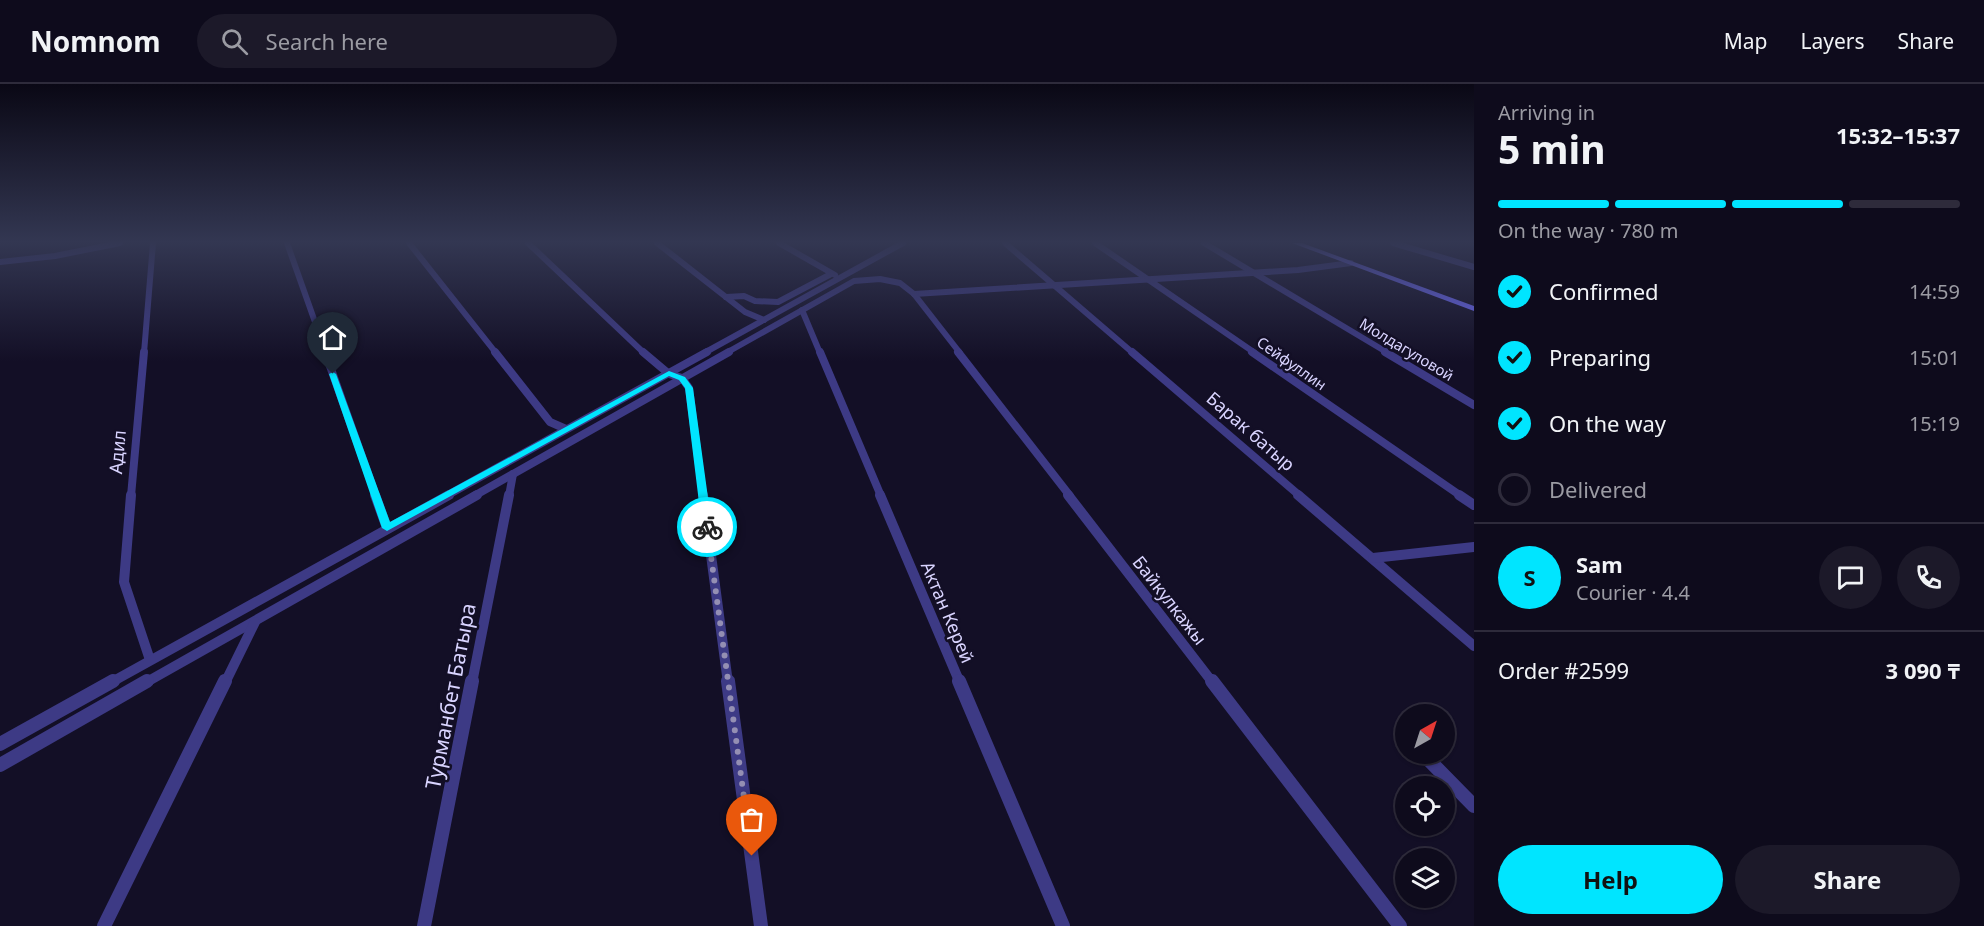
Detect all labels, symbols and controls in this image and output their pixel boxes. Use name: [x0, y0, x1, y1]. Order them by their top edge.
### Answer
search box: [197, 14, 617, 68]
text: Nomnom: [30, 22, 161, 60]
icon: search: [218, 25, 251, 58]
text: Search here: [266, 26, 388, 56]
text: Map: [1724, 27, 1768, 55]
text: Layers: [1801, 27, 1865, 55]
text: Share: [1898, 27, 1954, 55]
text: Arriving in: [1498, 99, 1595, 126]
text: 15:32–15:37: [1836, 120, 1960, 150]
text: 5 min: [1498, 122, 1605, 175]
text: On the way · 780 m: [1498, 217, 1678, 244]
icon: check: [1498, 275, 1531, 308]
text: Confirmed: [1549, 276, 1659, 306]
text: 14:59: [1909, 278, 1960, 305]
pin: [307, 312, 358, 374]
street label: Молдагуловой: [1356, 313, 1458, 385]
icon: home: [316, 321, 349, 354]
street label: Сейфуллин: [1253, 332, 1331, 394]
icon: check: [1498, 341, 1531, 374]
text: Preparing: [1549, 342, 1651, 372]
text: 15:01: [1909, 344, 1960, 371]
street label: Барак батыр: [1202, 386, 1300, 476]
icon: check: [1498, 407, 1531, 440]
text: On the way: [1549, 408, 1666, 438]
text: 15:19: [1909, 410, 1960, 437]
street label: Адил: [103, 429, 131, 475]
text: Delivered: [1549, 474, 1647, 504]
courier: [677, 497, 737, 557]
icon: bike: [691, 511, 724, 544]
button: chat: [1819, 546, 1882, 609]
button: phone: [1897, 546, 1960, 609]
text: Sam: [1576, 549, 1623, 579]
street label: Байкулкажы: [1128, 551, 1212, 649]
street label: Актан Керей: [916, 558, 980, 666]
text: S: [1523, 562, 1536, 592]
text: Courier · 4.4: [1576, 579, 1690, 606]
street label: Турманбет Батыра: [418, 601, 482, 791]
text: Order #2599: [1498, 655, 1629, 685]
text: 3 090 ₸: [1886, 655, 1960, 685]
north arrow: [1395, 704, 1455, 764]
map controls: [1395, 704, 1455, 908]
button: locate: [1395, 776, 1455, 836]
pin: [726, 794, 777, 856]
icon: bag: [735, 803, 768, 836]
button: Help: [1498, 845, 1723, 914]
button: Share: [1735, 845, 1960, 914]
button: layers: [1395, 848, 1455, 908]

